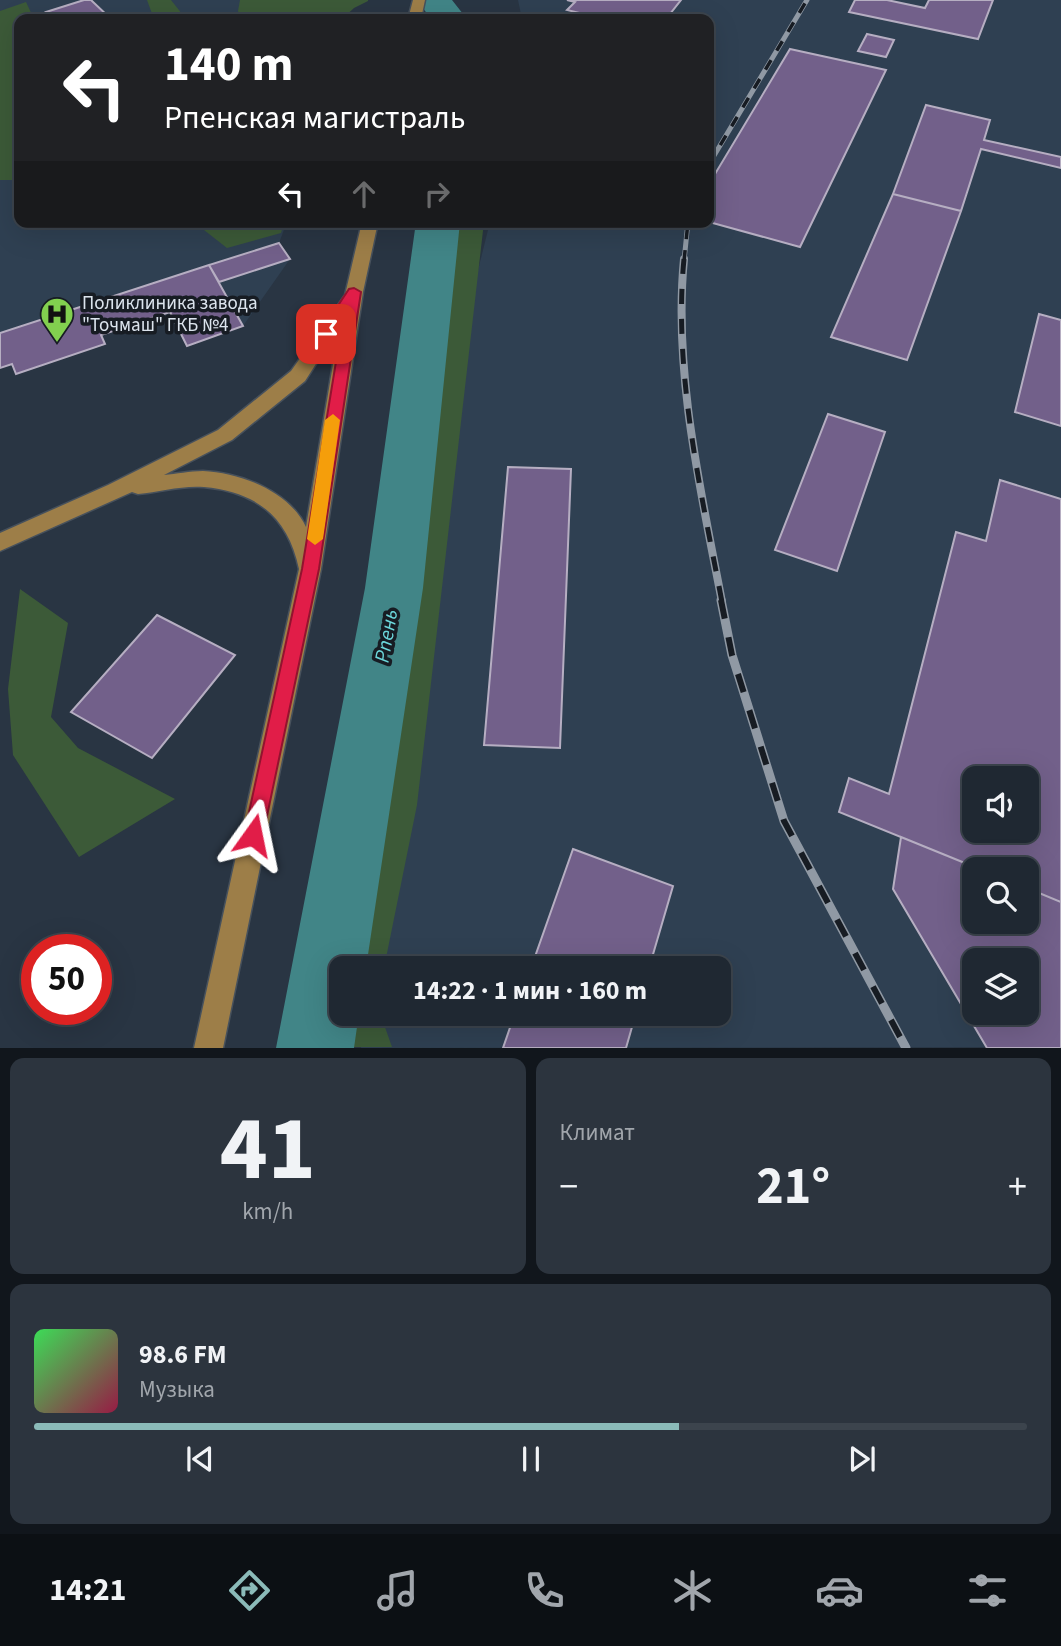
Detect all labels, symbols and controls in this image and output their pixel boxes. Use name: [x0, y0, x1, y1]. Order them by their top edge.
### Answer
text: 140 m: [164, 30, 293, 100]
icon: left: [49, 42, 140, 133]
text: Рпенская магистраль: [164, 95, 466, 141]
icon: left: [272, 175, 310, 213]
icon: ahead: [345, 175, 383, 213]
icon: right: [418, 175, 456, 213]
place label: Поликлиника завода "Точмаш" ГКБ №4: [82, 290, 258, 339]
hospital icon: Поликлиника завода "Точмаш" ГКБ №4: [38, 295, 76, 344]
pin: [296, 304, 356, 364]
icon: arrive: [307, 315, 345, 353]
water label: Рпень: [367, 607, 405, 665]
map controls: [962, 766, 1039, 1025]
button: sound: [962, 766, 1039, 843]
position arrow: [216, 798, 290, 872]
button: search: [962, 857, 1039, 934]
speed limit sign: 50: [21, 934, 112, 1025]
button: layers: [962, 948, 1039, 1025]
text: 14:22 · 1 мин · 160 m: [413, 972, 647, 1009]
text: 41: [220, 1085, 316, 1214]
text: Климат: [560, 1116, 635, 1149]
text: 21°: [756, 1150, 830, 1224]
text: −: [560, 1160, 578, 1214]
text: +: [1008, 1160, 1027, 1214]
text: km/h: [242, 1195, 293, 1228]
text: 98.6 FM: [139, 1336, 227, 1373]
text: Музыка: [139, 1373, 215, 1406]
icon: previous: [181, 1440, 219, 1478]
icon: pause: [512, 1440, 550, 1478]
icon: next: [843, 1440, 881, 1478]
icon: directions: [225, 1566, 274, 1615]
icon: music: [373, 1566, 422, 1615]
icon: phone: [520, 1566, 569, 1615]
icon: climate: [668, 1566, 717, 1615]
icon: car: [815, 1566, 864, 1615]
icon: filters: [963, 1566, 1012, 1615]
text: 14:21: [49, 1567, 126, 1613]

